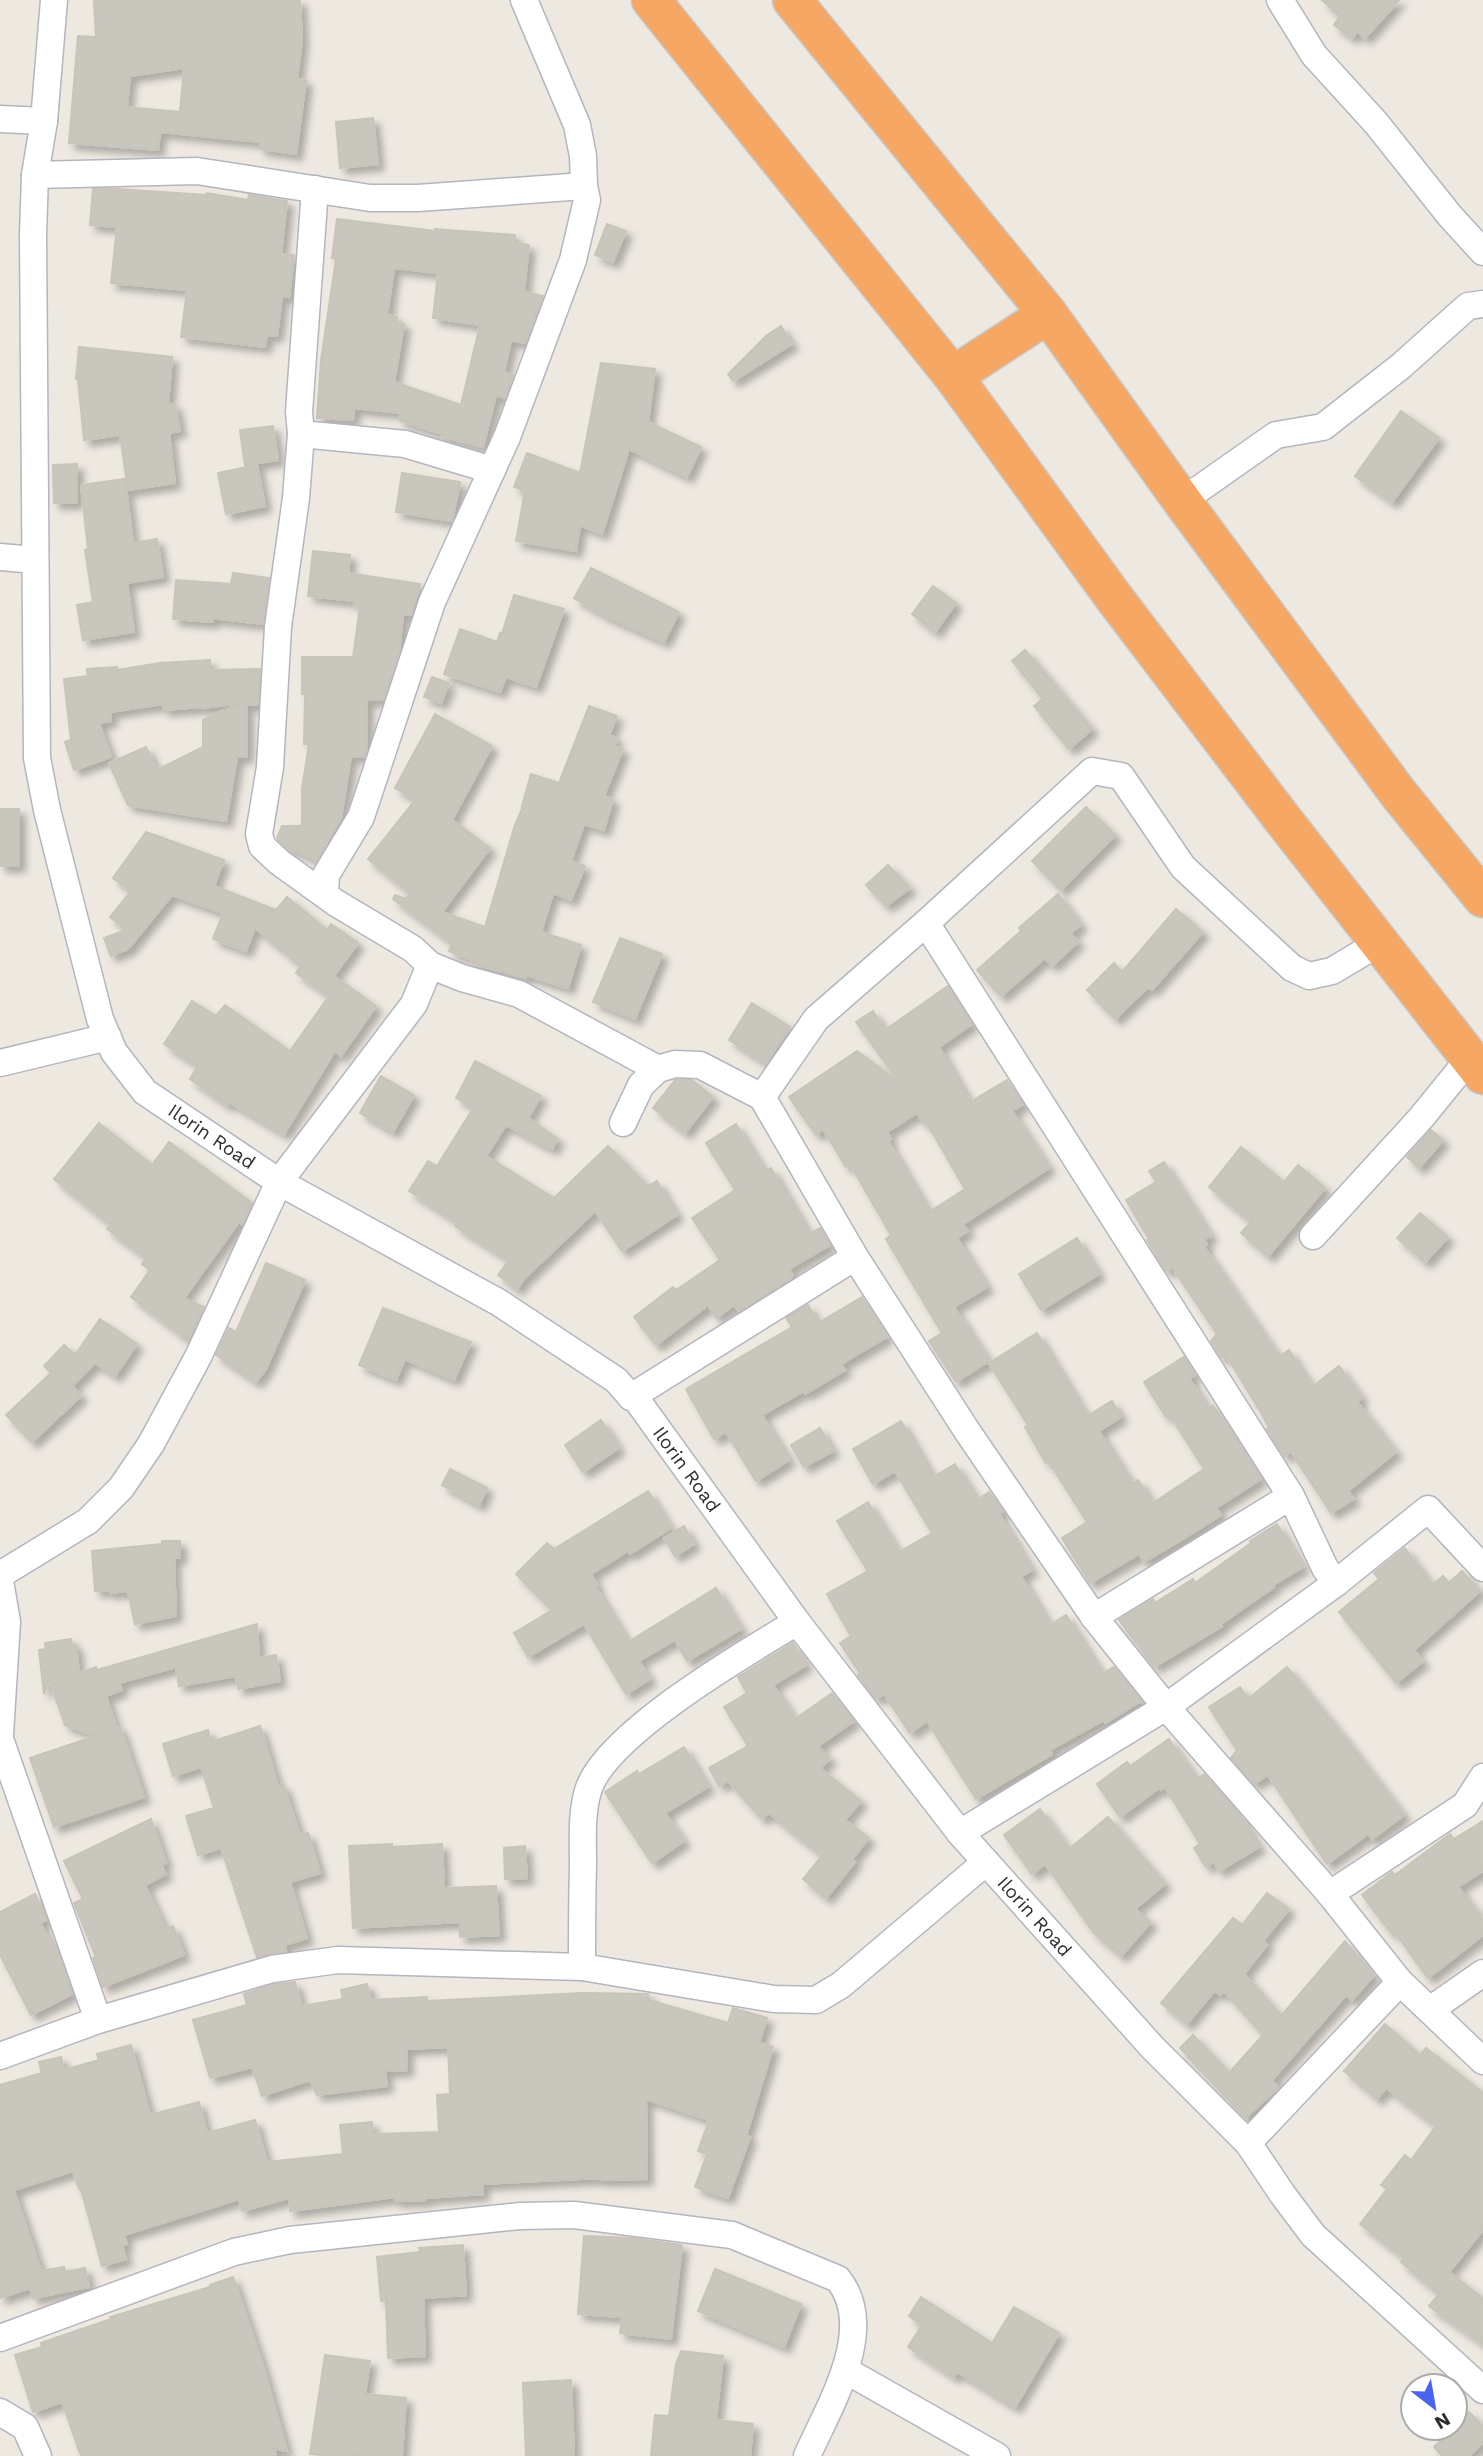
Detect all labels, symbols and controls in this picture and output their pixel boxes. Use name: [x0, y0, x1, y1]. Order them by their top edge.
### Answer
street label: Ilorin Road: [164, 1099, 260, 1174]
street label: Ilorin Road: [648, 1422, 725, 1517]
street label: Ilorin Road: [993, 1871, 1077, 1961]
north arrow: [1399, 2372, 1469, 2442]
text: N: [1431, 2408, 1454, 2435]

